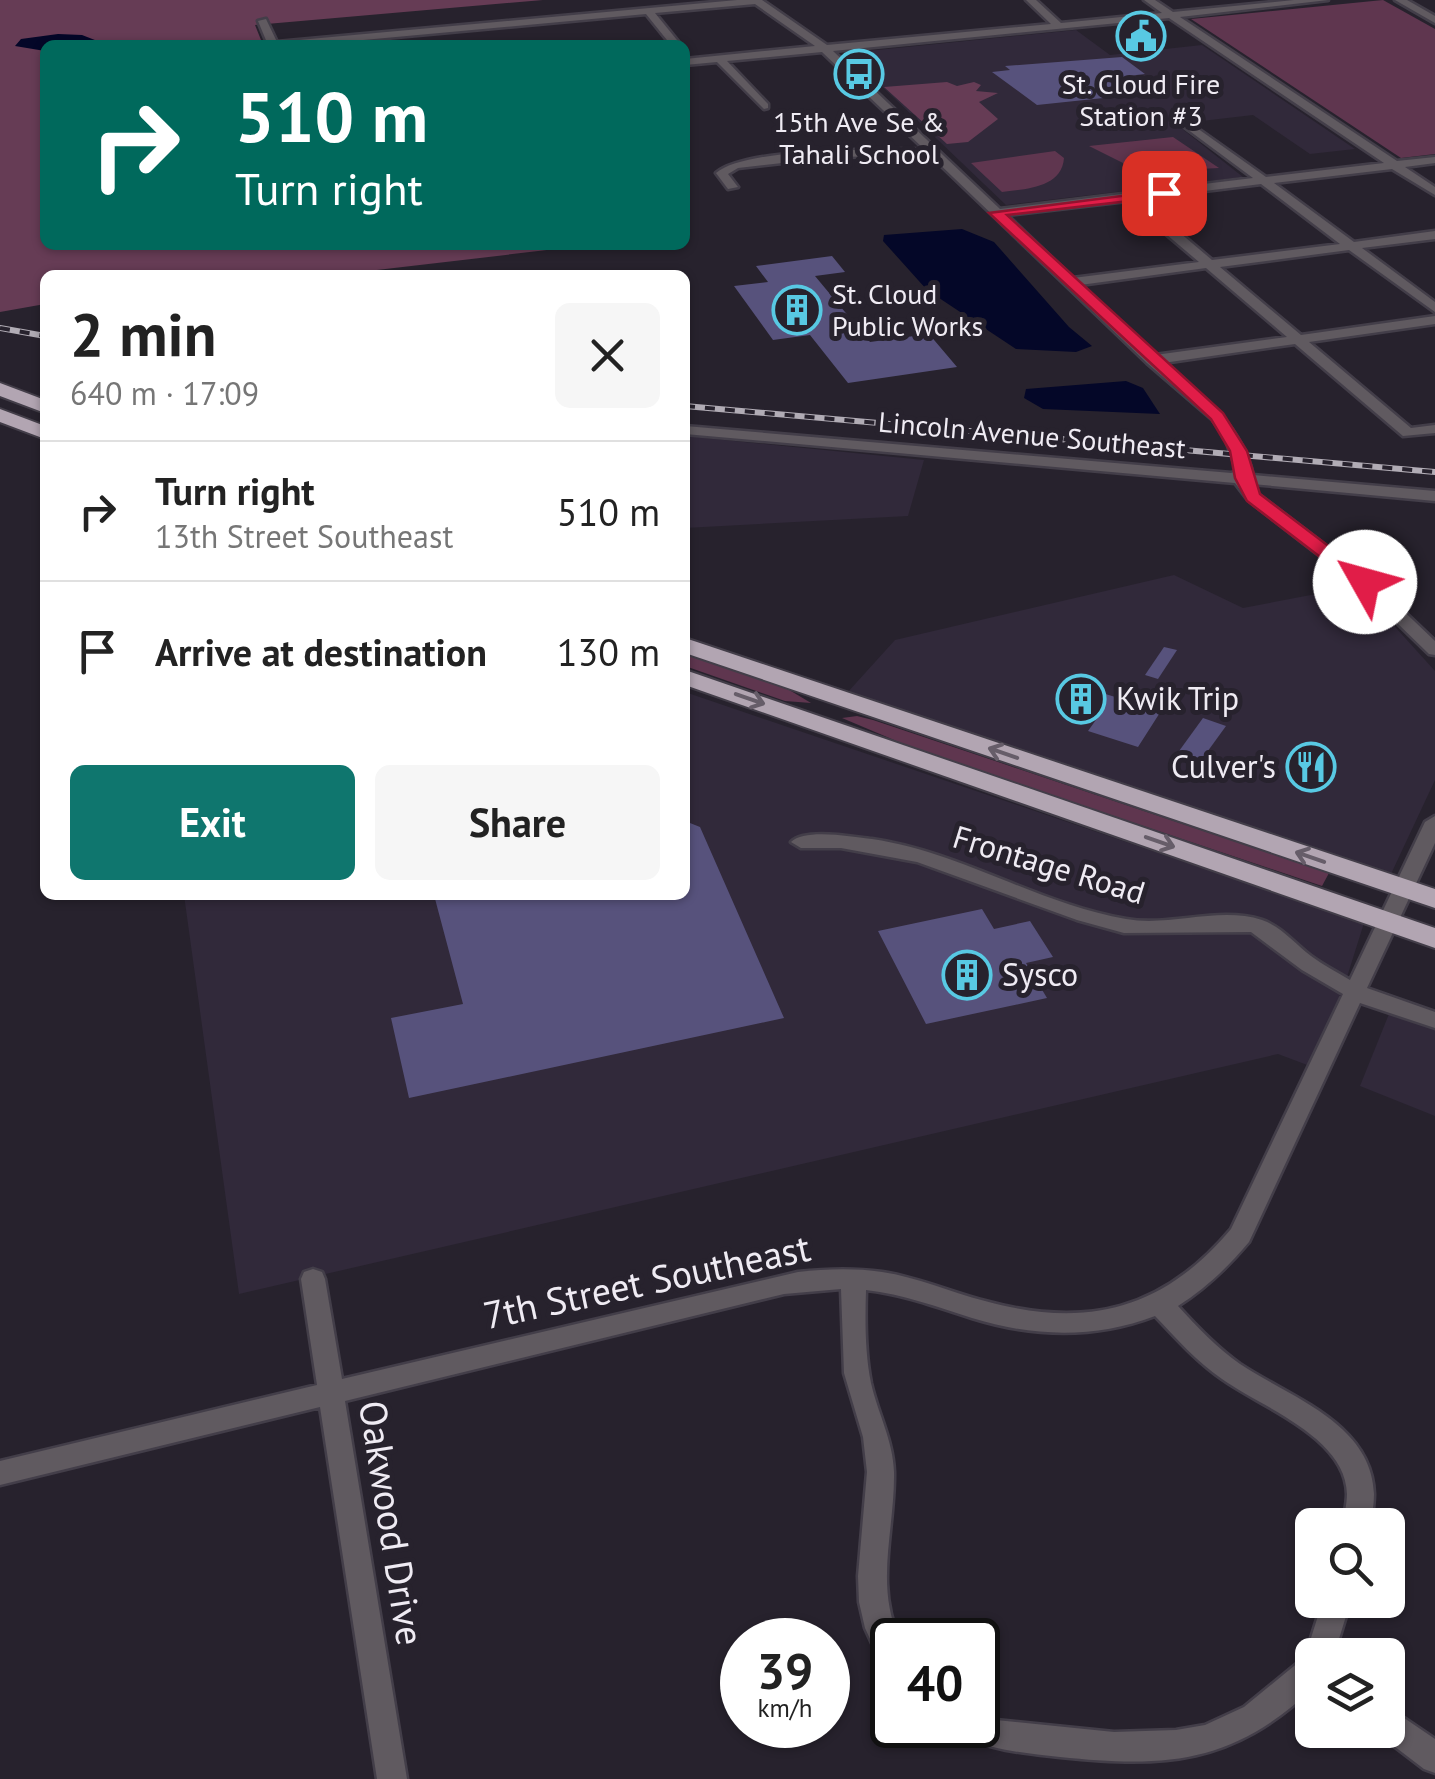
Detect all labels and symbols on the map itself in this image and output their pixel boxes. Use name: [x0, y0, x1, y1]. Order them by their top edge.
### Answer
public building icon: St. Cloud Fire Station #3: [1115, 10, 1167, 62]
bus stop icon: 15th Ave Se & Tahali School: [833, 48, 885, 100]
place label: St. Cloud Fire Station #3: [1062, 65, 1220, 134]
place label: 15th Ave Se & Tahali School: [773, 103, 945, 172]
pin: [1122, 151, 1207, 236]
place label: St. Cloud Public Works: [832, 275, 983, 344]
building icon: St. Cloud Public Works: [771, 284, 823, 336]
street label: Lincoln Avenue Southeast: [877, 403, 1188, 466]
position arrow: [1313, 530, 1417, 634]
building icon: Kwik Trip: [1055, 673, 1107, 725]
place label: Kwik Trip: [1116, 677, 1239, 719]
one-way arrow: [733, 691, 764, 709]
restaurant icon: Culver's: [1285, 741, 1337, 793]
one-way arrow: [988, 743, 1019, 761]
place label: Culver's: [1171, 745, 1276, 787]
street label: Frontage Road: [948, 815, 1150, 913]
one-way arrow: [1143, 834, 1174, 852]
one-way arrow: [1295, 847, 1327, 865]
building icon: Sysco: [941, 949, 993, 1001]
place label: Sysco: [1002, 953, 1078, 995]
street label: 7th Street Southeast: [479, 1222, 815, 1339]
street label: Oakwood Drive: [349, 1397, 436, 1649]
speed limit sign: 40: [870, 1618, 1000, 1748]

